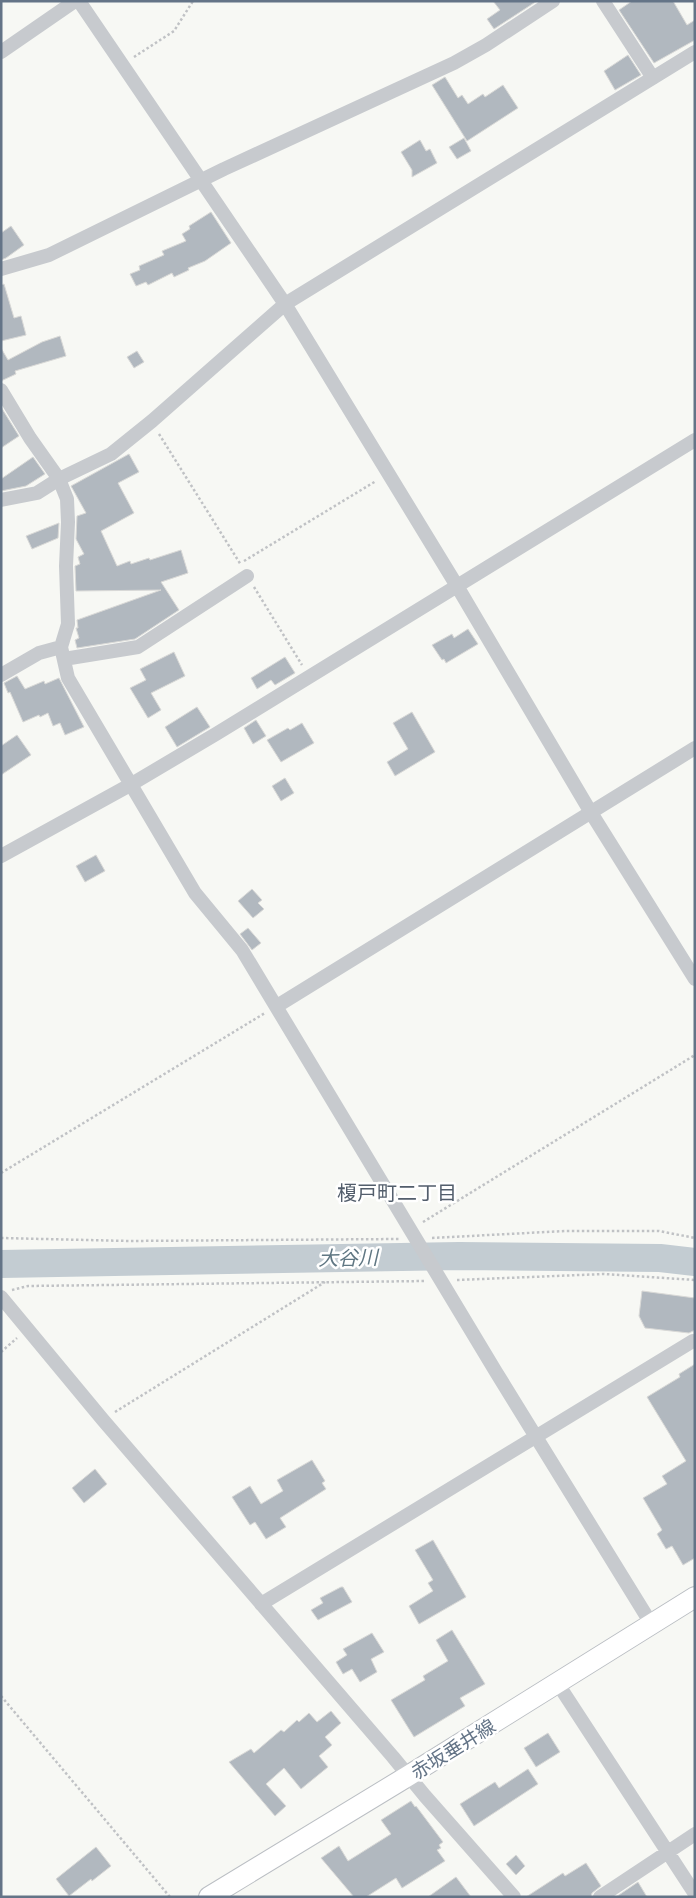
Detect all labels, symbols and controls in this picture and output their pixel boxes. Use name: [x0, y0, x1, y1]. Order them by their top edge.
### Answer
district label: 榎戸町二丁目: [337, 1183, 457, 1204]
water label: 大谷川: [318, 1247, 380, 1270]
street label: 赤坂垂井線: [408, 1716, 499, 1784]

